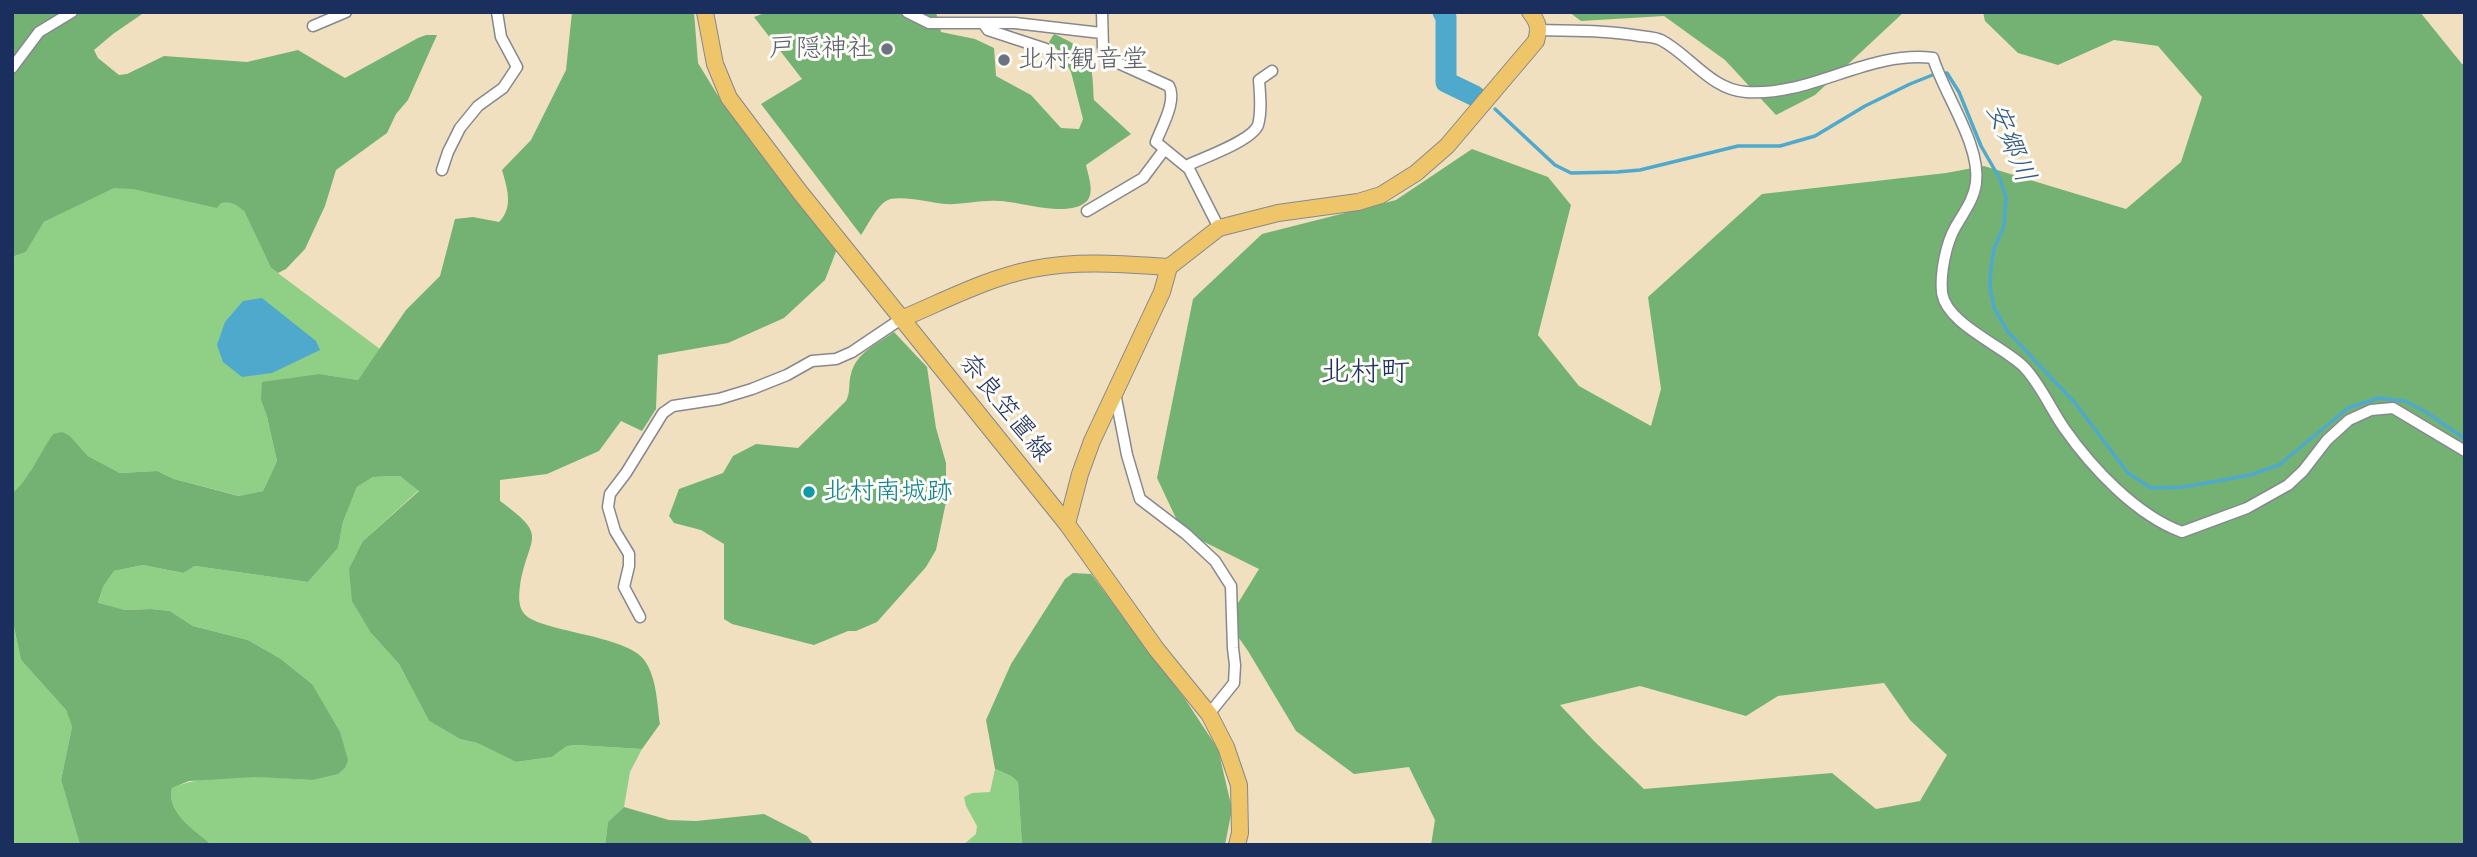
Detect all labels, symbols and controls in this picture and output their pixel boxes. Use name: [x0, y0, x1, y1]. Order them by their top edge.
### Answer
place label: 戸隠神社: [769, 33, 873, 65]
marker: 戸隠神社: [879, 41, 895, 57]
place label: 北村観音堂: [1018, 44, 1148, 76]
marker: 北村観音堂: [996, 52, 1012, 68]
water label: 安郷川: [1978, 98, 2042, 188]
street label: 奈良笠置線: [952, 348, 1058, 468]
district label: 北村町: [1320, 355, 1410, 391]
place label: 北村南城跡: [823, 476, 953, 508]
marker: 北村南城跡: [801, 484, 817, 500]

